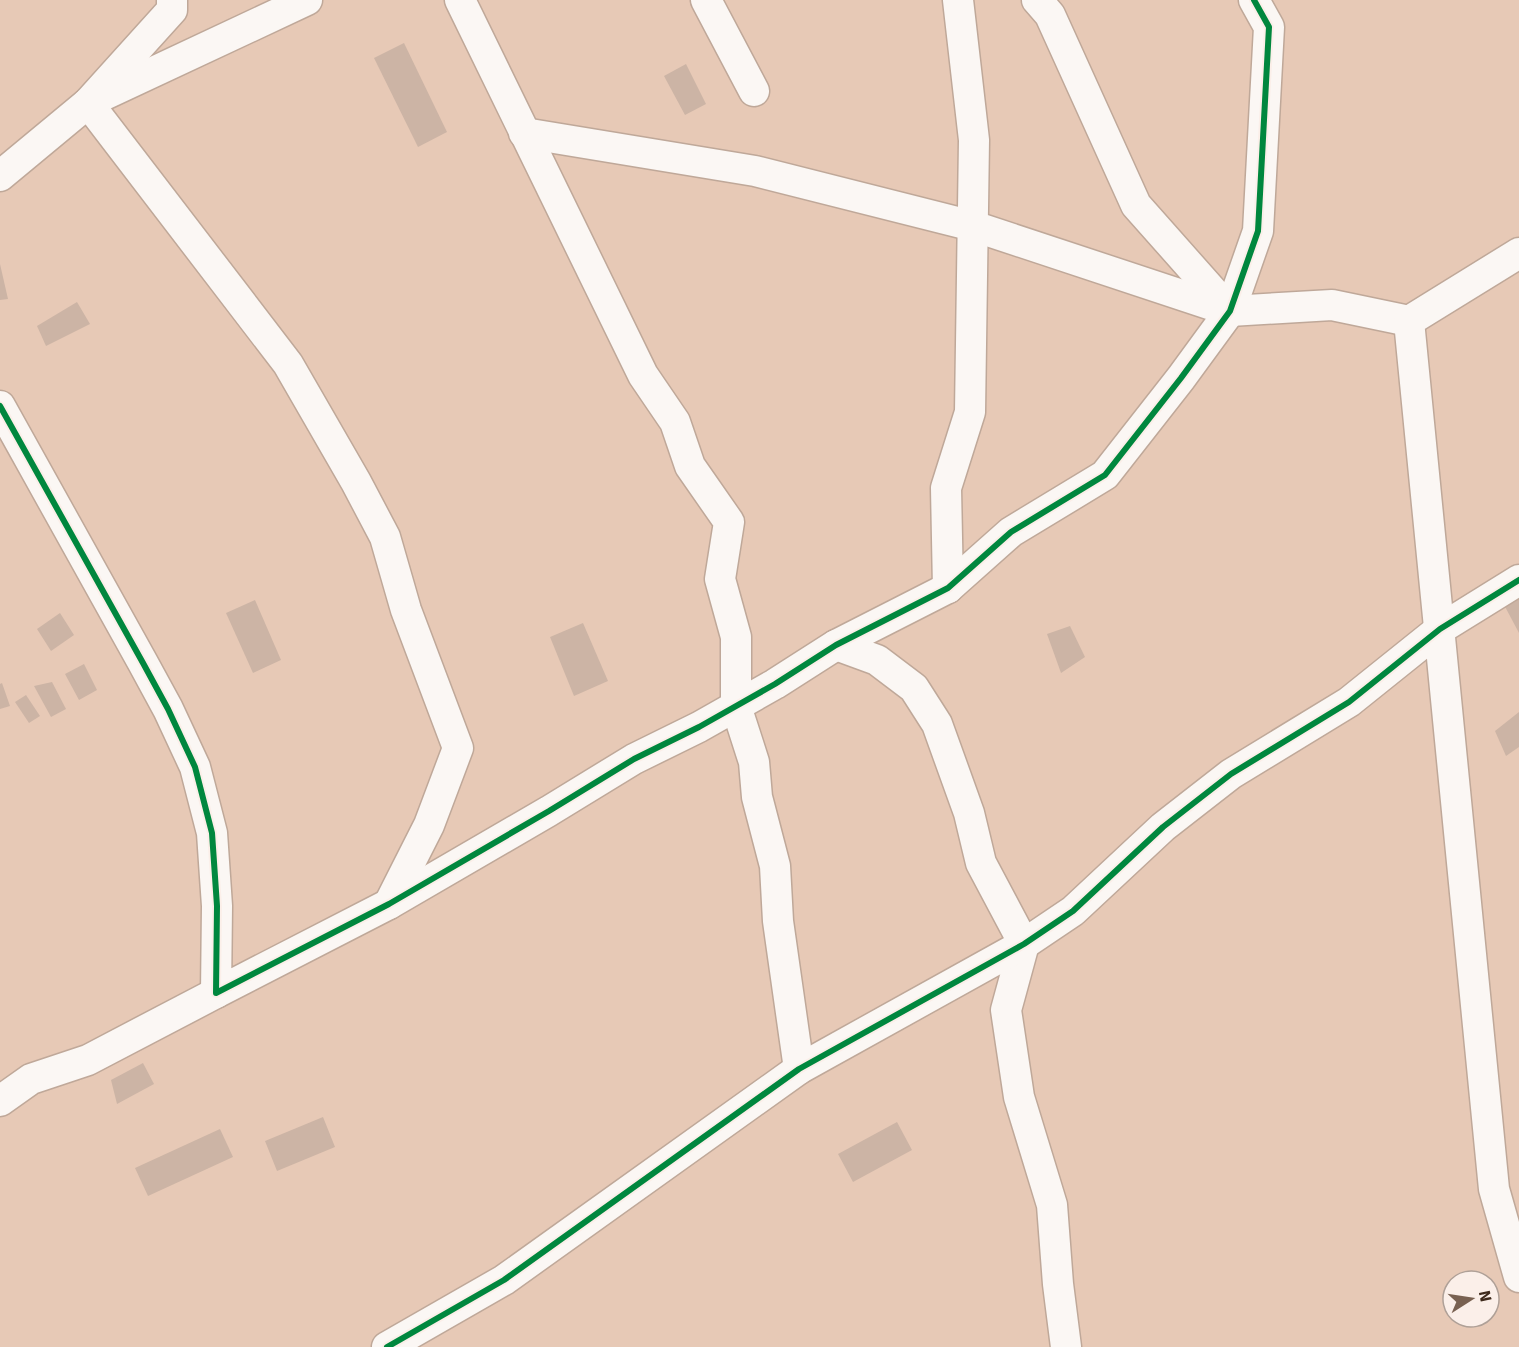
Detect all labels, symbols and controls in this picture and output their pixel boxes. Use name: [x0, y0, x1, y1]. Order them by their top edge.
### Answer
north arrow: [1441, 1269, 1501, 1329]
text: N: [1474, 1289, 1496, 1304]

